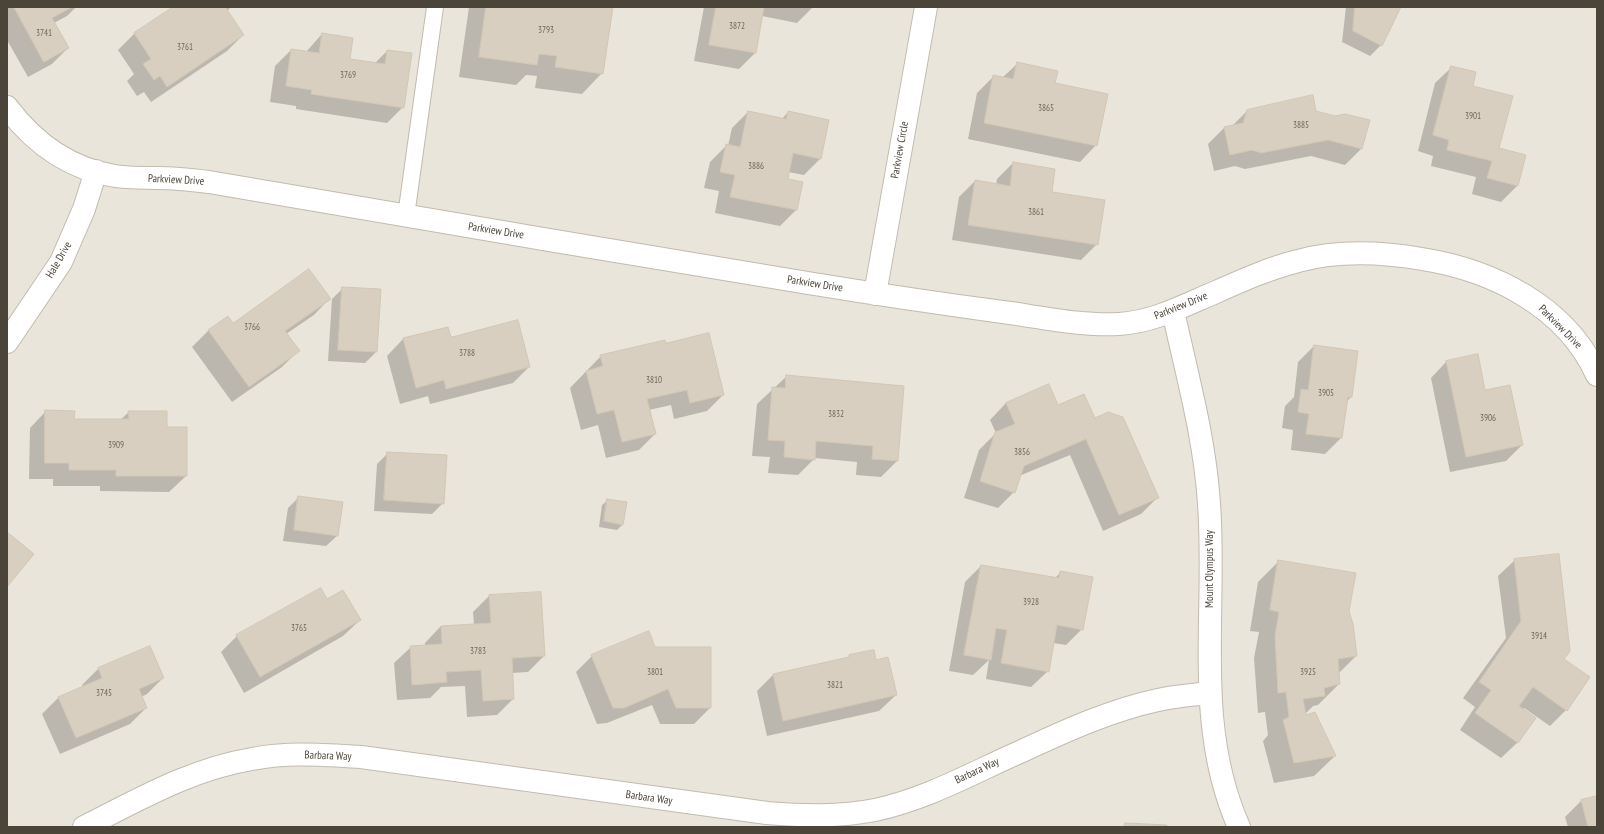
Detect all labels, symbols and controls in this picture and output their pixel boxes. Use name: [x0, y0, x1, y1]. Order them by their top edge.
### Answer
house number: 3872: [729, 21, 745, 31]
house number: 3793: [538, 25, 554, 35]
house number: 3741: [36, 28, 52, 38]
house number: 3761: [177, 42, 193, 52]
house number: 3769: [340, 70, 356, 80]
house number: 3865: [1038, 103, 1054, 113]
house number: 3901: [1465, 111, 1481, 121]
street label: Parkview Circle: [888, 120, 912, 180]
house number: 3885: [1293, 120, 1309, 130]
house number: 3886: [748, 161, 764, 171]
street label: Parkview Drive: [148, 172, 204, 188]
house number: 3861: [1028, 207, 1044, 217]
street label: Parkview Drive: [467, 220, 525, 242]
street label: Hale Drive: [43, 240, 75, 280]
street label: Parkview Drive: [786, 273, 844, 295]
street label: Parkview Drive: [1152, 289, 1210, 323]
street label: Parkview Drive: [1535, 302, 1585, 352]
house number: 3766: [244, 322, 260, 332]
house number: 3788: [459, 348, 475, 358]
house number: 3810: [646, 375, 662, 385]
house number: 3905: [1318, 388, 1334, 398]
house number: 3832: [828, 409, 844, 419]
house number: 3906: [1480, 413, 1496, 423]
house number: 3909: [108, 440, 124, 450]
house number: 3856: [1014, 447, 1030, 457]
street label: Mount Olympus Way: [1203, 530, 1217, 608]
house number: 3928: [1023, 597, 1039, 607]
house number: 3765: [291, 623, 307, 633]
house number: 3914: [1531, 631, 1547, 641]
house number: 3783: [470, 646, 486, 656]
house number: 3801: [647, 667, 663, 677]
house number: 3925: [1300, 667, 1316, 677]
house number: 3821: [827, 680, 843, 690]
house number: 3745: [96, 688, 112, 698]
street label: Barbara Way: [304, 749, 352, 763]
street label: Barbara Way: [953, 755, 1001, 787]
street label: Barbara Way: [625, 788, 673, 808]

